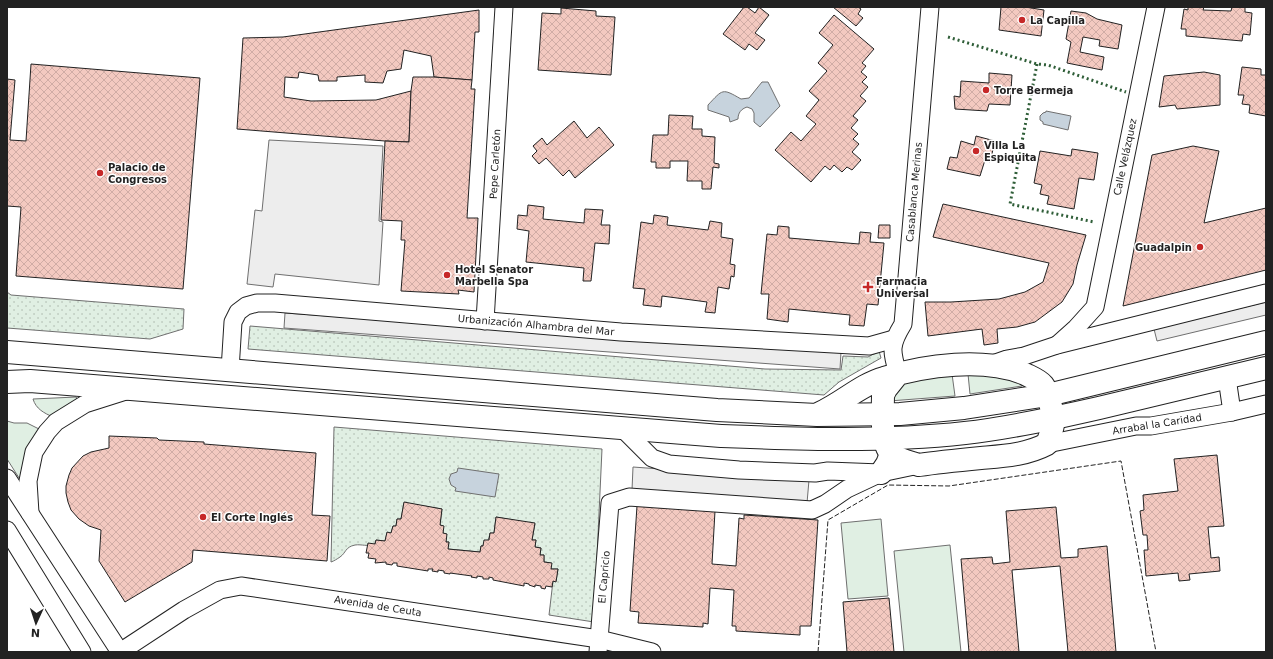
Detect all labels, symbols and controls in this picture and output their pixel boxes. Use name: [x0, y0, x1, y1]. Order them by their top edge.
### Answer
marker: La Capilla: [1017, 15, 1027, 25]
place label: La Capilla: [1030, 15, 1085, 26]
marker: Torre Bermeja: [981, 85, 991, 95]
place label: Torre Bermeja: [994, 85, 1073, 96]
street label: Calle Velázquez: [1111, 117, 1139, 197]
street label: Pepe Carletón: [488, 129, 502, 199]
place label: Villa La Espiquita: [984, 140, 1037, 163]
street label: Casablanca Merinas: [904, 142, 924, 242]
marker: Villa La Espiquita: [971, 146, 981, 156]
place label: Palacio de Congresos: [108, 162, 167, 185]
marker: Palacio de Congresos: [95, 168, 105, 178]
place label: Guadalpin: [1135, 242, 1192, 253]
marker: Guadalpin: [1195, 242, 1205, 252]
place label: Hotel Senator Marbella Spa: [455, 264, 533, 287]
marker: Hotel Senator Marbella Spa: [442, 270, 452, 280]
place label: Farmacia Universal: [876, 276, 929, 299]
marker: Farmacia Universal: [863, 282, 873, 292]
street label: Urbanización Alhambra del Mar: [457, 313, 616, 337]
street label: Arrabal la Caridad: [1112, 412, 1202, 436]
marker: El Corte Inglés: [198, 512, 208, 522]
place label: El Corte Inglés: [211, 512, 293, 523]
street label: El Capricio: [596, 550, 612, 604]
street label: Avenida de Ceuta: [334, 594, 422, 618]
north arrow: [16, 603, 56, 643]
text: N: [31, 626, 40, 639]

